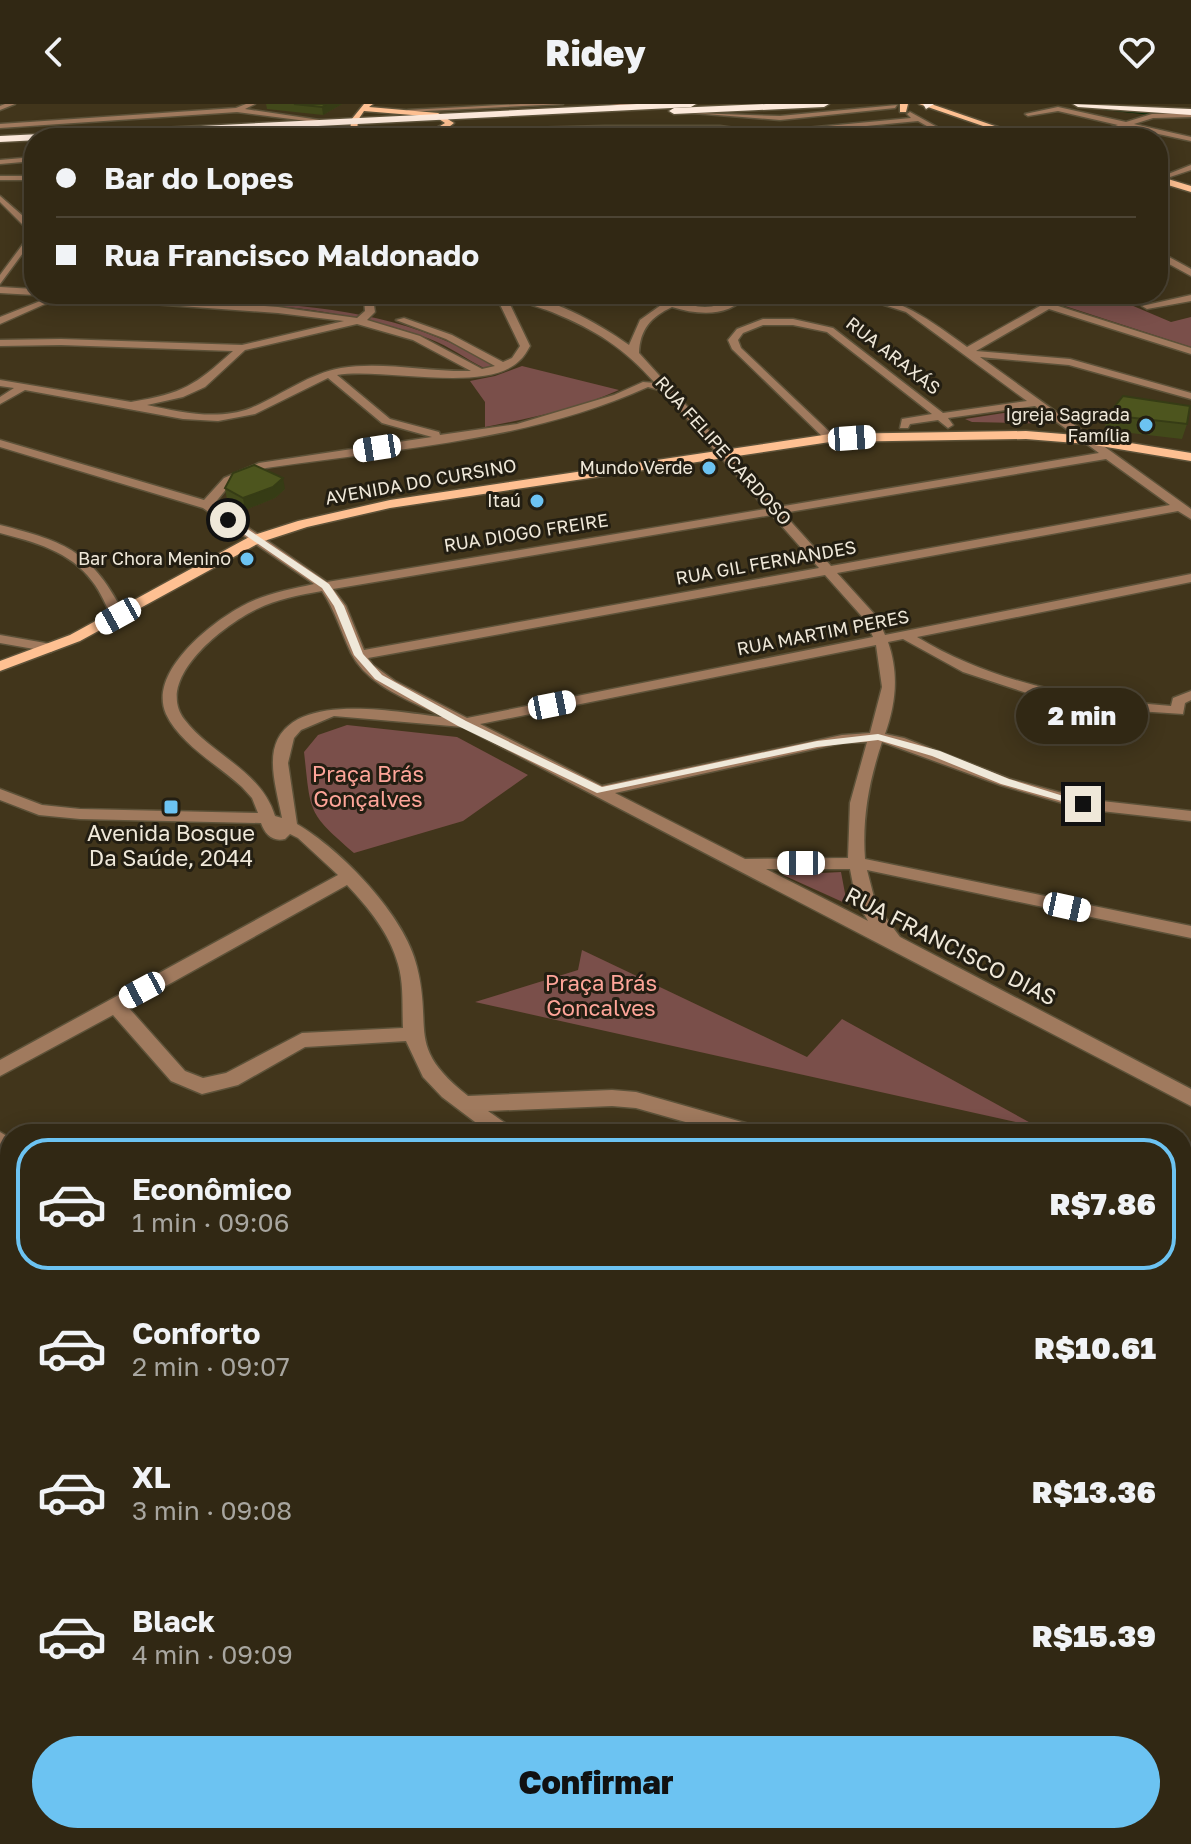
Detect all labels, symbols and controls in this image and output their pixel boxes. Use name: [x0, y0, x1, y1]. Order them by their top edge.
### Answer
icon: back: [32, 30, 76, 74]
icon: heart: [1115, 30, 1159, 74]
text: Ridey: [545, 31, 646, 74]
text: Bar do Lopes: [104, 160, 294, 196]
text: Rua Francisco Maldonado: [104, 237, 479, 273]
street label: RUA ARAXÁS: [842, 312, 945, 399]
street label: RUA FELIPE CARDOSO: [651, 371, 796, 529]
place label: Igreja Sagrada Família: [1005, 403, 1130, 446]
marker: Igreja Sagrada Família: [1137, 416, 1155, 434]
car: [827, 424, 877, 452]
car: [351, 432, 403, 464]
street label: AVENIDA DO CURSINO: [323, 453, 518, 509]
place label: Mundo Verde: [579, 456, 693, 478]
marker: Mundo Verde: [700, 459, 718, 477]
place label: Itaú: [487, 489, 521, 511]
marker: Itaú: [528, 492, 546, 510]
route start: [210, 502, 246, 538]
street label: RUA DIOGO FREIRE: [442, 508, 610, 556]
street label: RUA GIL FERNANDES: [674, 535, 858, 589]
place label: Bar Chora Menino: [78, 547, 231, 569]
marker: Bar Chora Menino: [238, 550, 256, 568]
car: [91, 594, 145, 638]
street label: RUA MARTIM PERES: [735, 605, 911, 660]
callout: 2 min: [1017, 688, 1149, 744]
car: [526, 689, 578, 721]
text: 2 min: [1048, 700, 1116, 731]
park label: Praça Brás Gonçalves: [312, 760, 424, 812]
route end: [1065, 786, 1101, 822]
marker: Avenida Bosque Da Saúde, 2044: [162, 798, 180, 816]
place label: Avenida Bosque Da Saúde, 2044: [87, 819, 255, 871]
car: [777, 851, 825, 875]
street label: RUA FRANCISCO DIAS: [841, 881, 1061, 1011]
car: [1041, 890, 1093, 924]
car: [115, 968, 169, 1012]
park label: Praça Brás Goncalves: [545, 969, 657, 1021]
icon: car: [36, 1168, 108, 1240]
text: Econômico: [132, 1171, 292, 1207]
text: R$7.86: [1049, 1186, 1156, 1222]
text: 1 min · 09:06: [132, 1207, 289, 1238]
icon: car: [36, 1312, 108, 1384]
text: Conforto: [132, 1315, 261, 1351]
text: R$10.61: [1034, 1330, 1156, 1366]
text: 2 min · 09:07: [132, 1351, 290, 1382]
icon: car: [36, 1456, 108, 1528]
text: XL: [132, 1459, 171, 1495]
text: R$13.36: [1032, 1474, 1156, 1510]
text: 3 min · 09:08: [132, 1495, 292, 1526]
icon: car: [36, 1600, 108, 1672]
text: Black: [132, 1603, 215, 1639]
text: R$15.39: [1032, 1618, 1156, 1654]
text: 4 min · 09:09: [132, 1639, 293, 1670]
button: Confirmar: [32, 1736, 1160, 1828]

